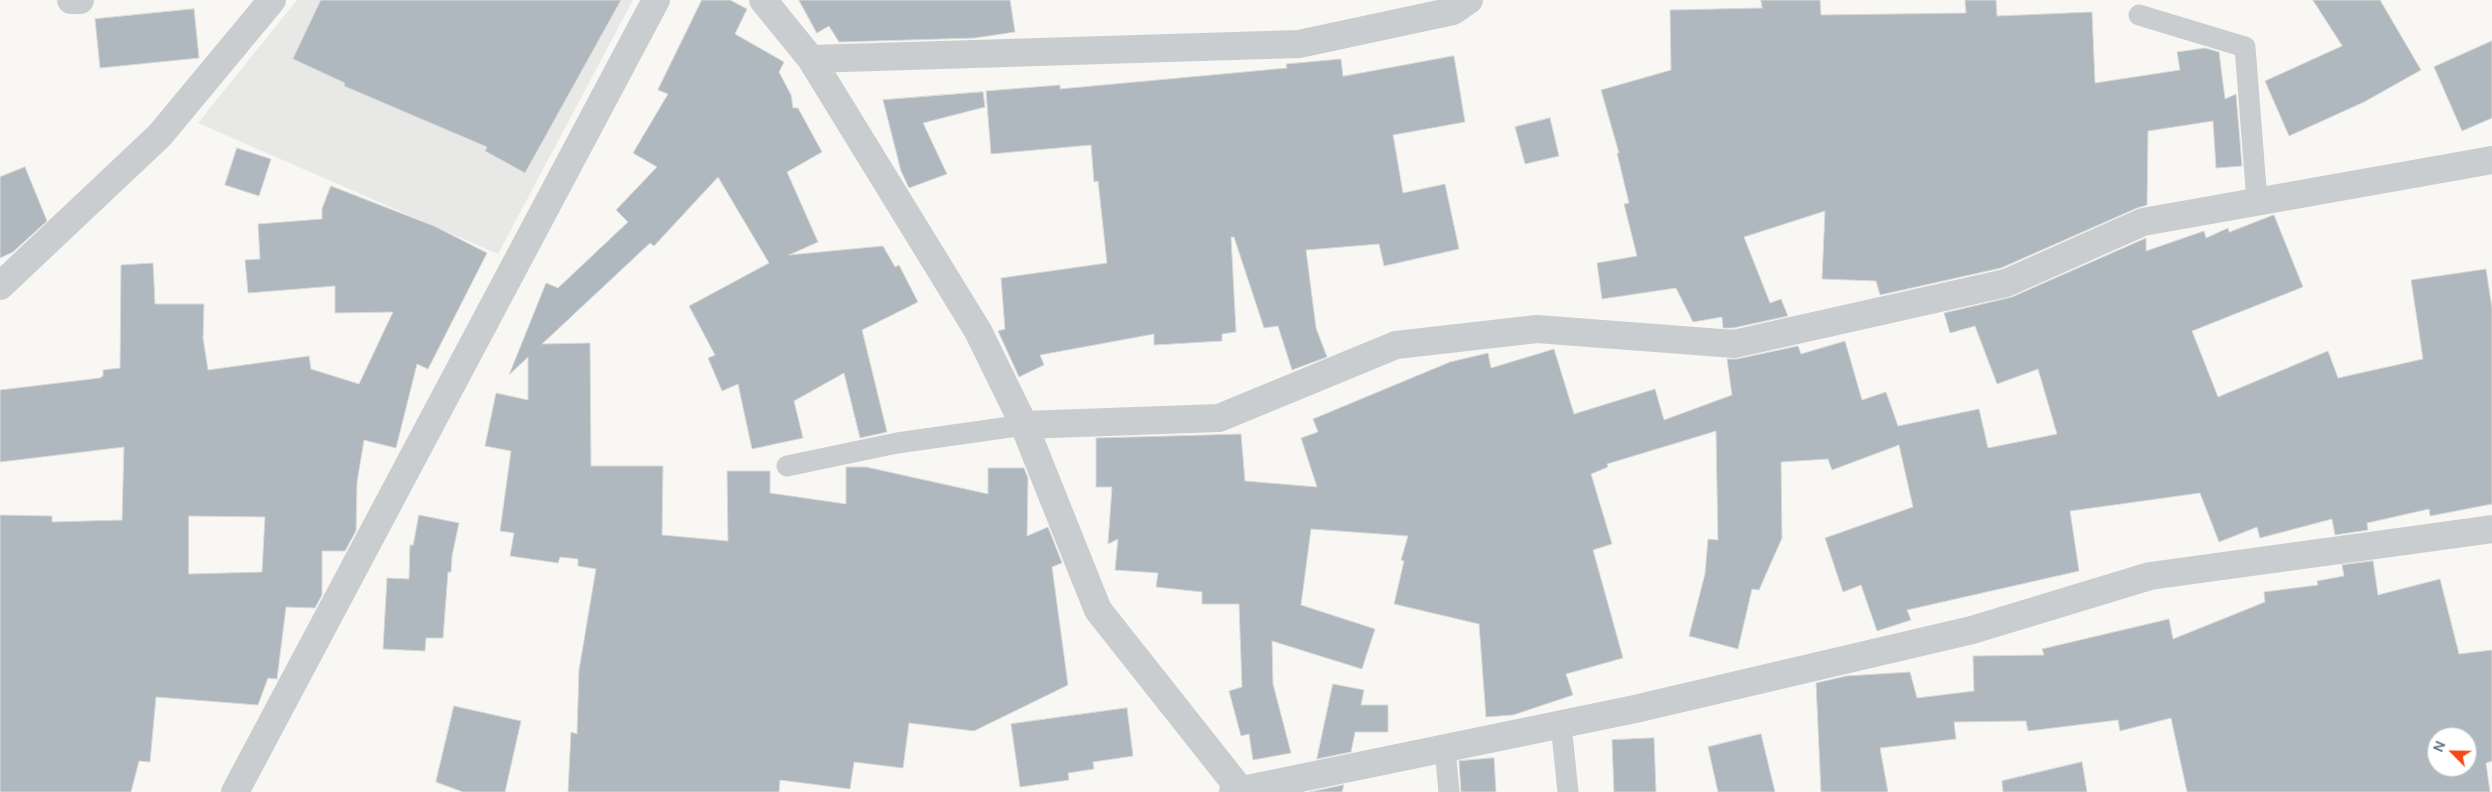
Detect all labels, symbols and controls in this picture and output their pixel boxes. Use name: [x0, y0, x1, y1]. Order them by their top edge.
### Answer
north arrow: [2427, 727, 2477, 777]
text: N: [2429, 738, 2449, 755]

